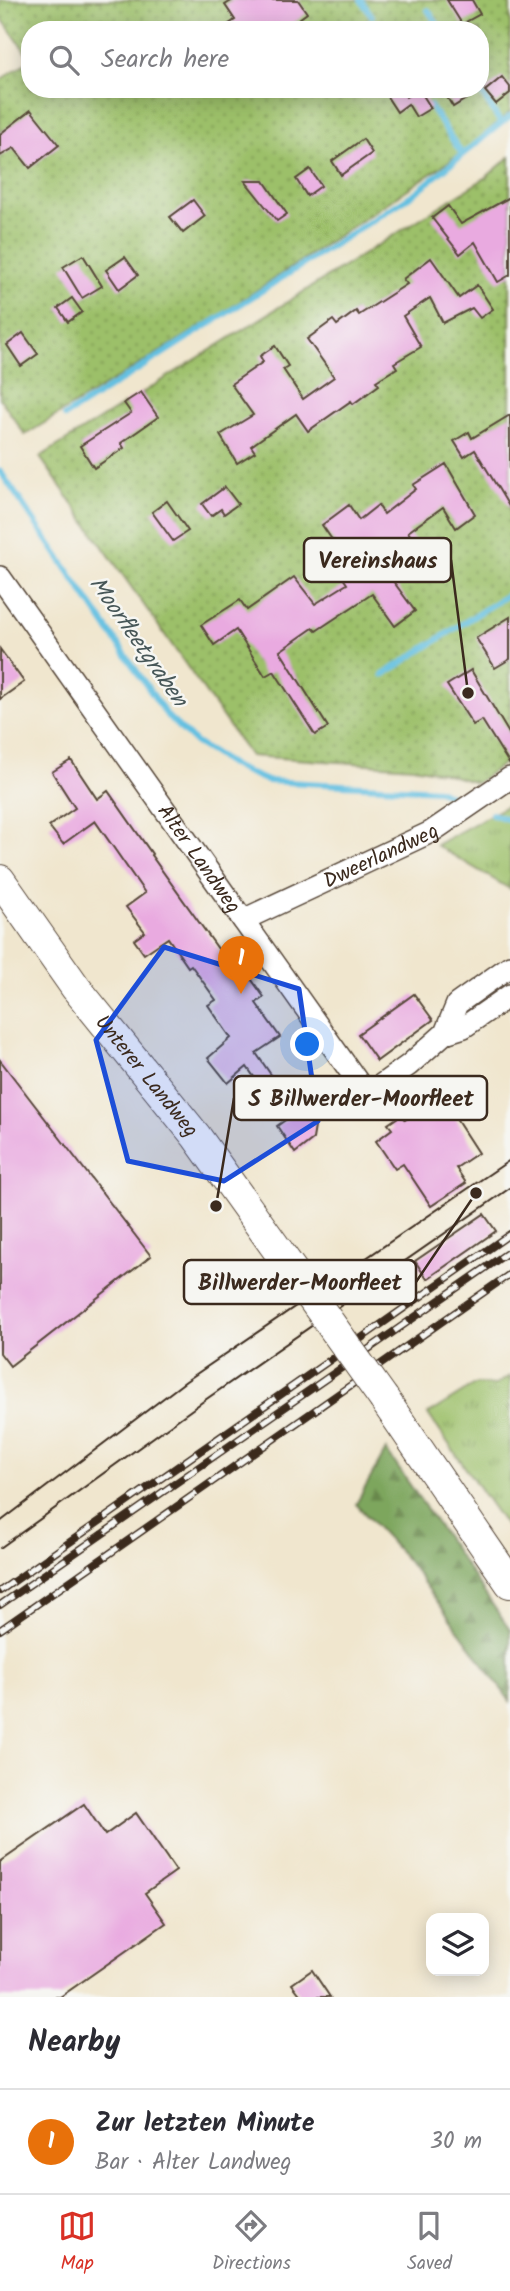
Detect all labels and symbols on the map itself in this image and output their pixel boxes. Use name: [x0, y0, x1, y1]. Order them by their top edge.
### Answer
callout: Vereinshaus: [304, 538, 451, 582]
text: Vereinshaus: [318, 544, 438, 580]
water label: Moorfleetgraben: [79, 569, 197, 716]
street label: Alter Landweg: [148, 798, 249, 921]
street label: Dweerlandweg: [318, 816, 446, 898]
pin: 1: [218, 936, 264, 994]
street label: Unterer Landweg: [86, 1008, 206, 1145]
your location: [290, 1027, 324, 1061]
callout: S Billwerder-Moorfleet: [234, 1076, 487, 1120]
text: S Billwerder-Moorfleet: [248, 1082, 474, 1118]
callout: Billwerder-Moorfleet: [184, 1260, 416, 1304]
text: Billwerder-Moorfleet: [198, 1266, 403, 1302]

